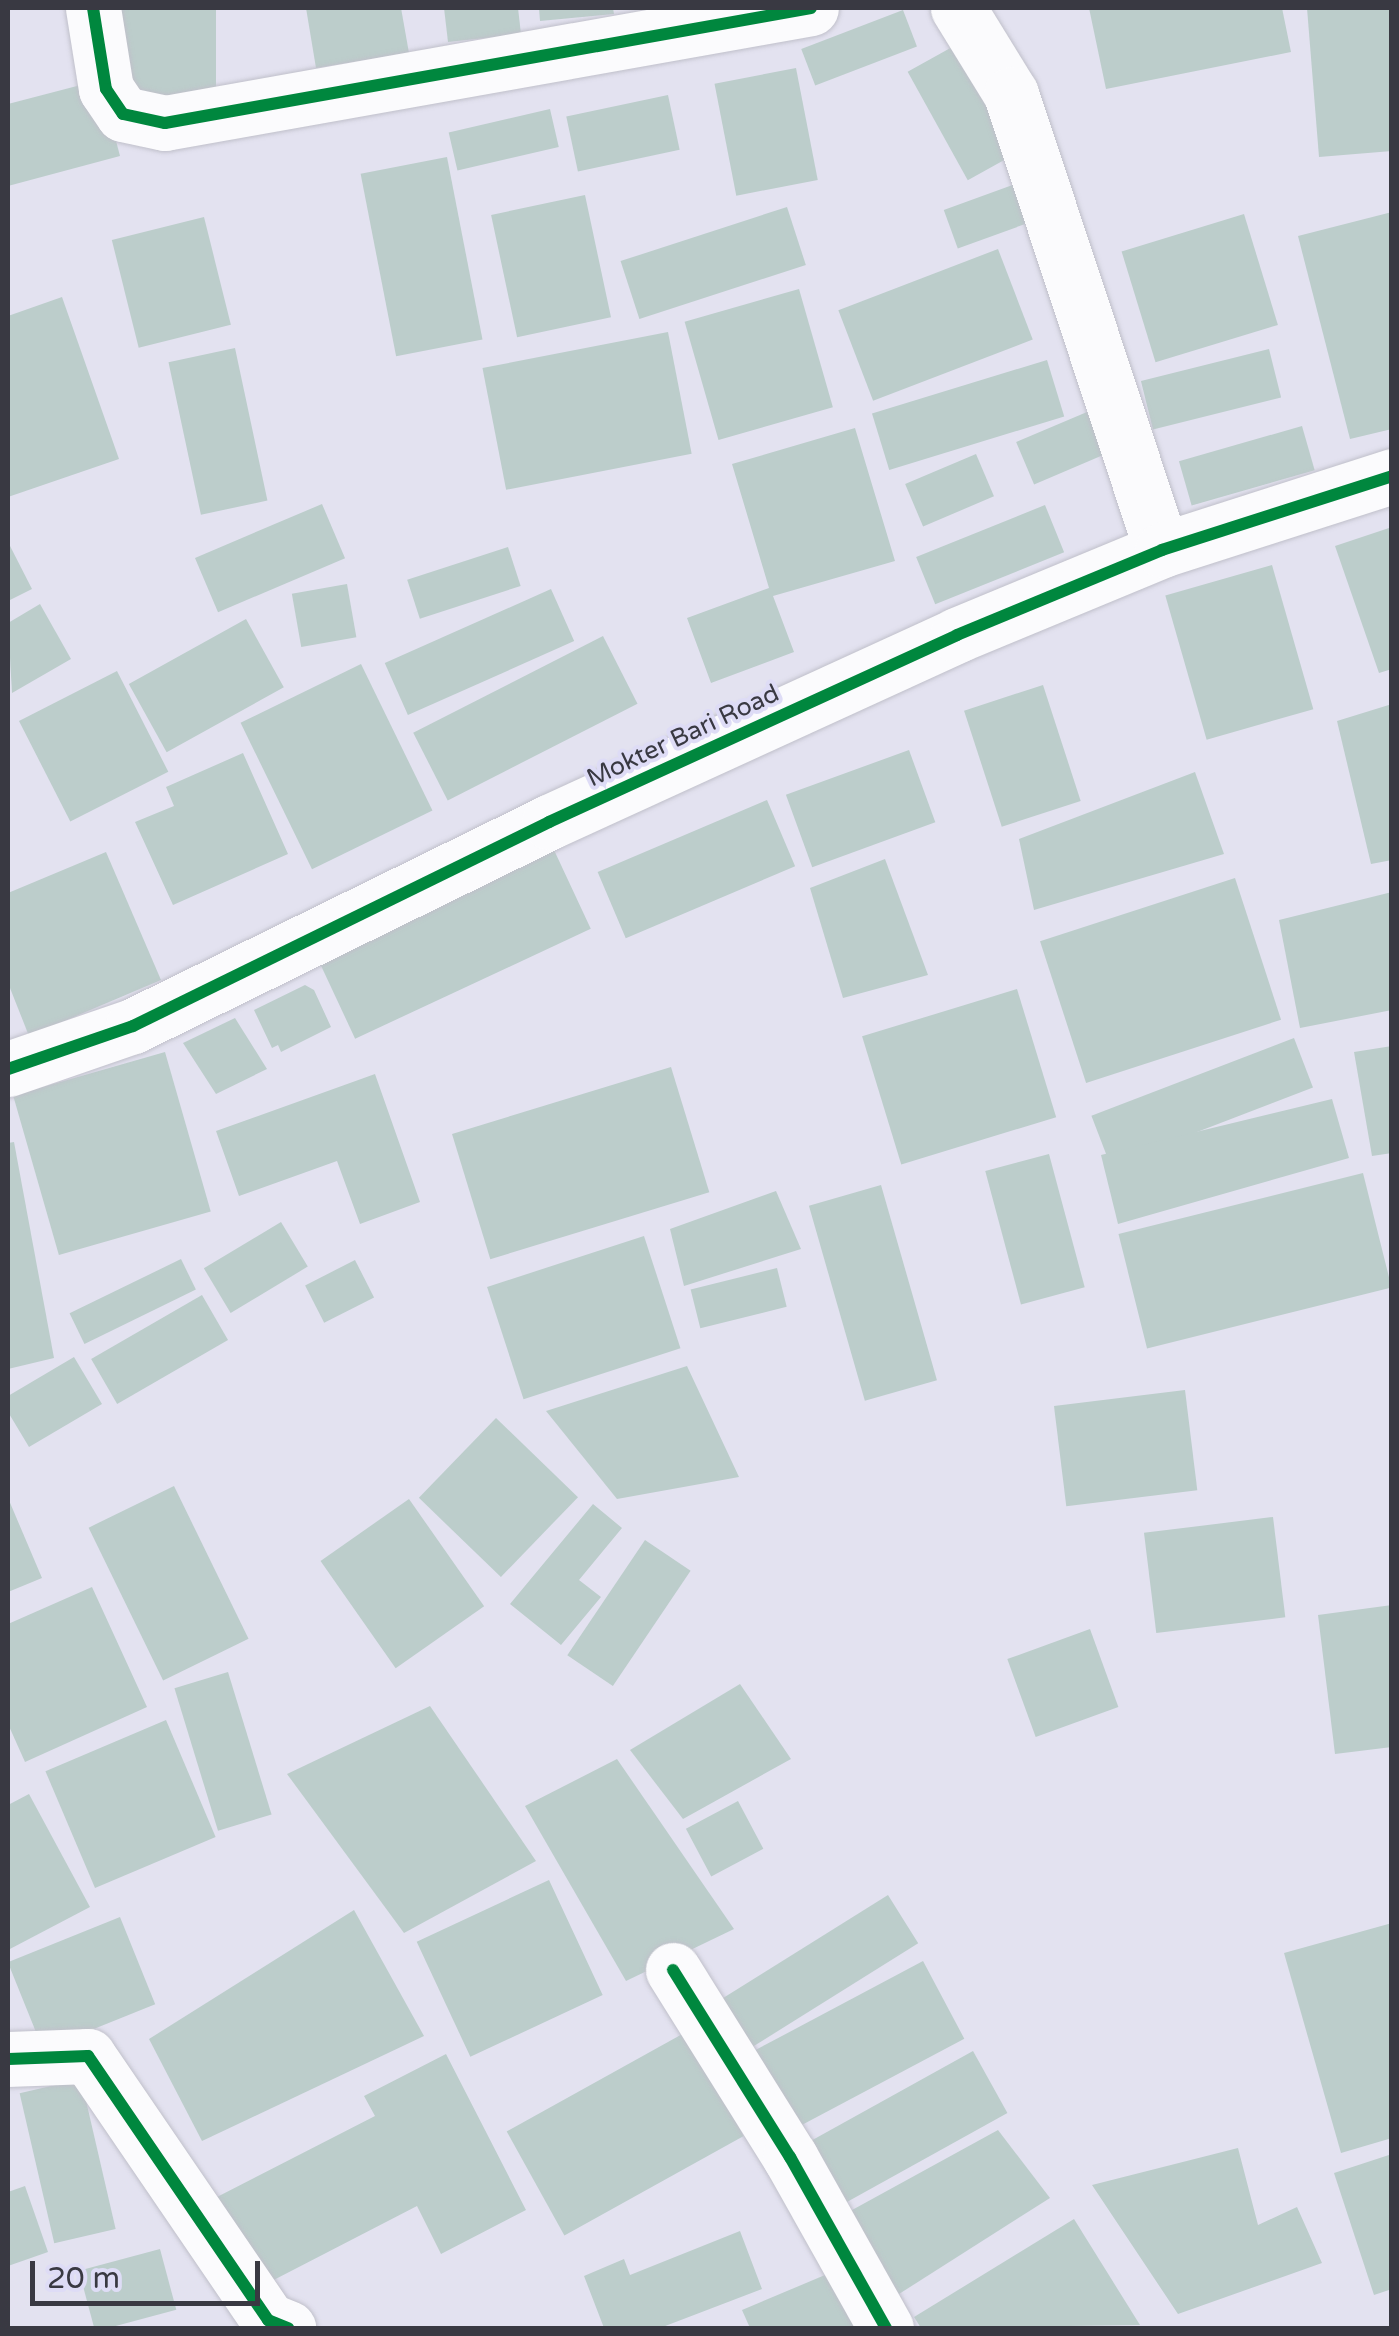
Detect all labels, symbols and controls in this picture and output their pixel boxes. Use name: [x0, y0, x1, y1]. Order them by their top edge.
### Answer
street label: Mokter Bari Road: [582, 678, 784, 794]
scale bar: [35, 2241, 265, 2303]
text: 20 m: [47, 2260, 120, 2297]

